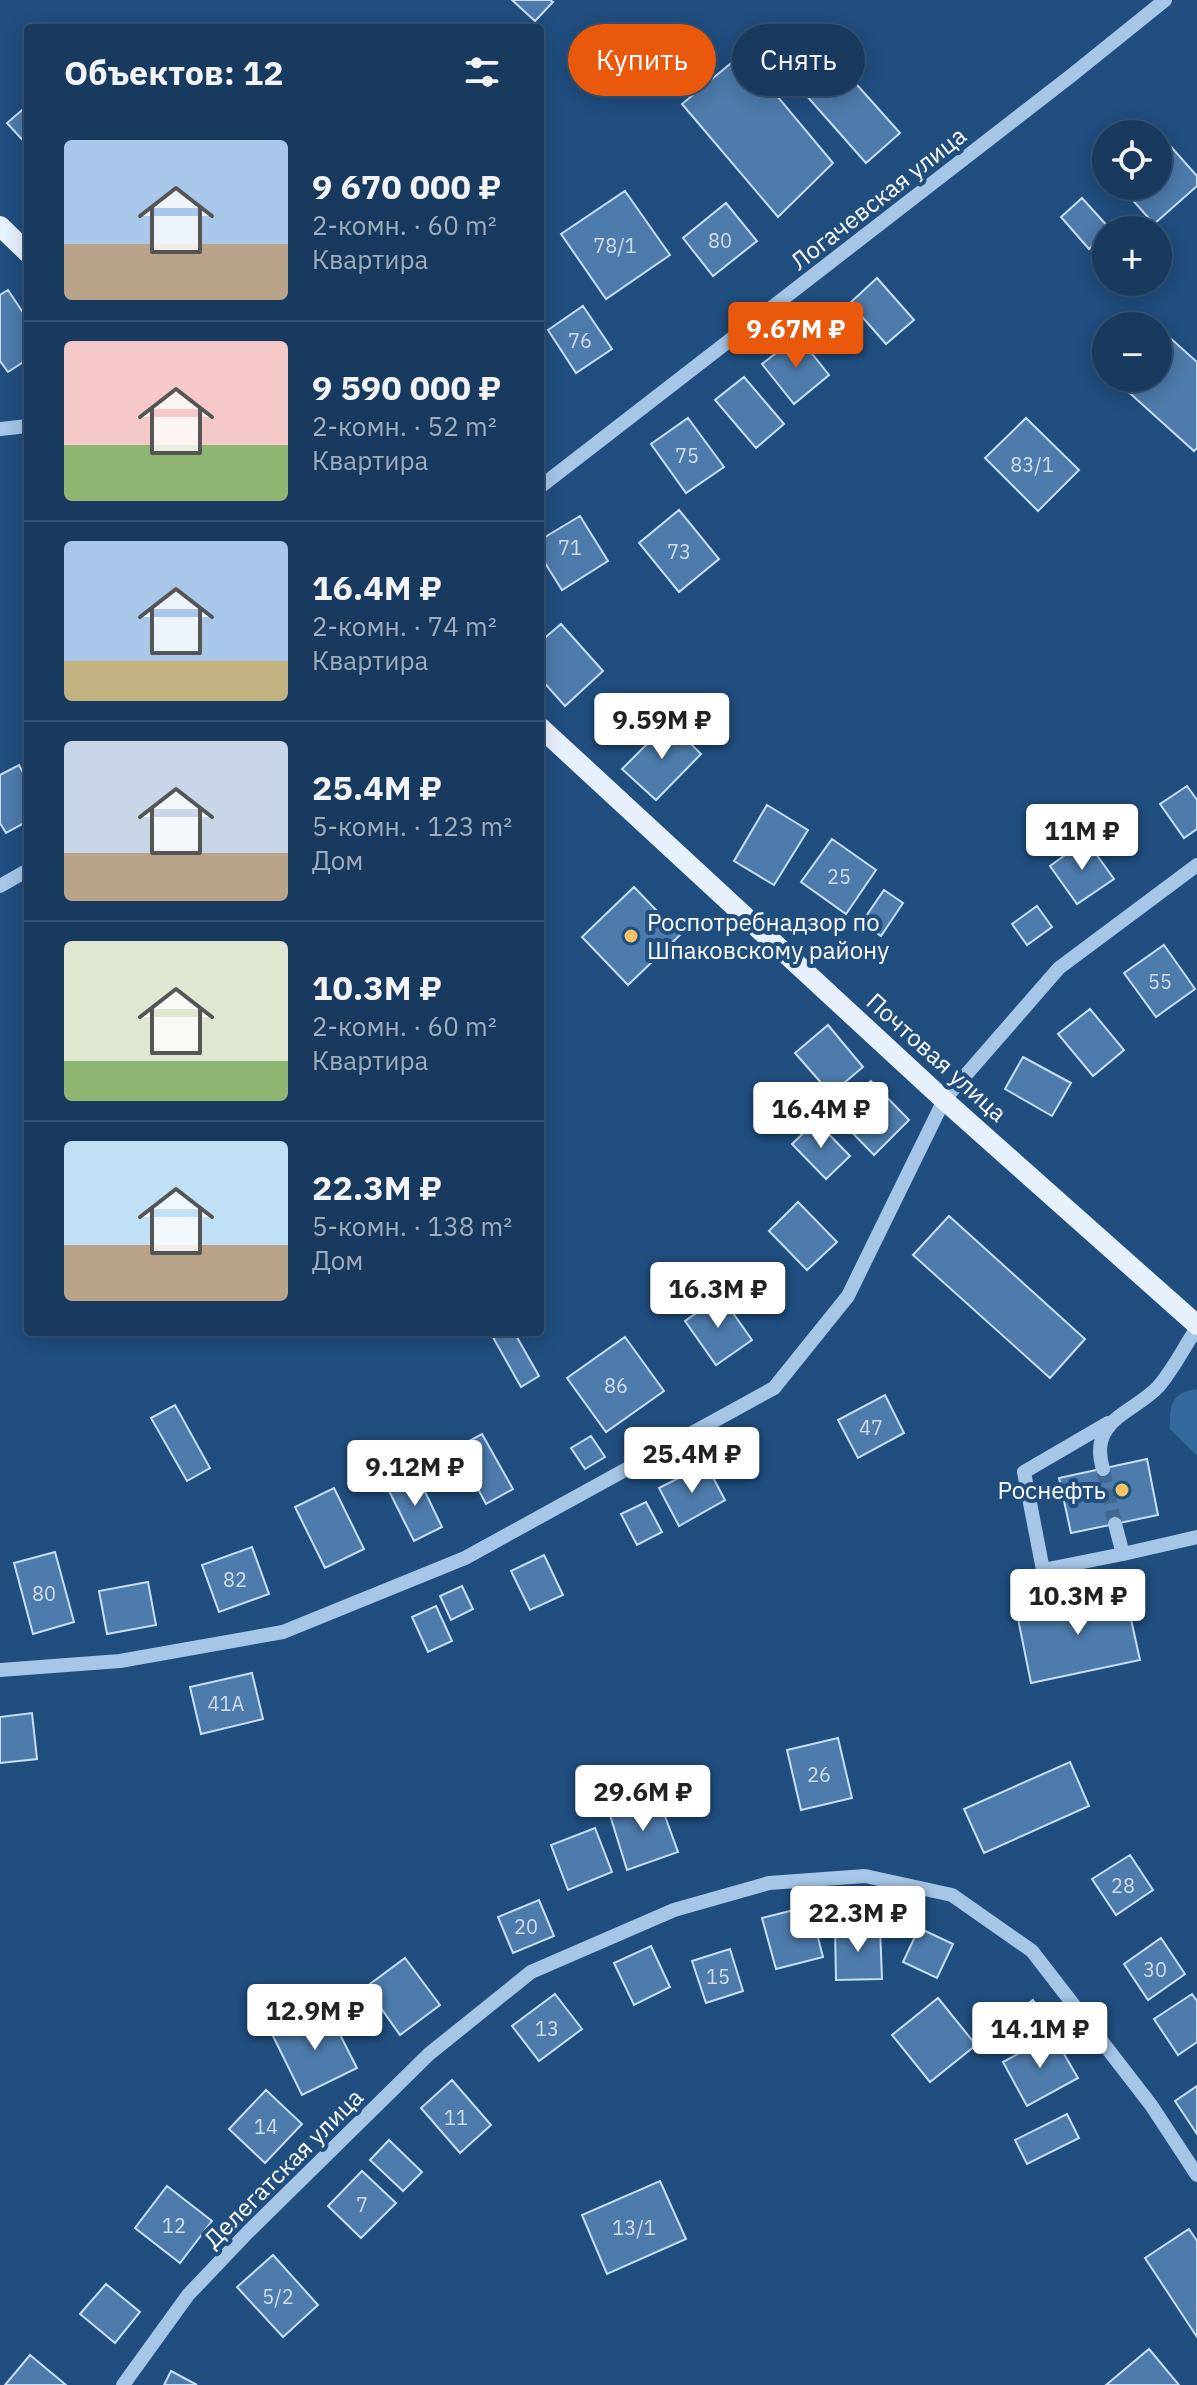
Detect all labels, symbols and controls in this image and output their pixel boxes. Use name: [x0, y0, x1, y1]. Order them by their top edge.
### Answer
chip: Купить: [568, 24, 716, 96]
chip: Снять: [732, 24, 865, 96]
text: Объектов: 12: [64, 50, 284, 94]
icon: filters: [460, 50, 504, 94]
street label: Логачевская улица: [784, 119, 973, 277]
map controls: [1092, 120, 1172, 392]
button: locate: [1092, 120, 1172, 200]
text: 9 670 000 ₽: [312, 164, 501, 208]
icon: home: [128, 172, 224, 268]
text: 2-комн. · 60 m²: [312, 208, 497, 242]
button: +: [1092, 216, 1172, 296]
house number: 80: [708, 227, 732, 254]
house number: 78/1: [593, 232, 637, 259]
text: Квартира: [312, 242, 429, 276]
pin: 9.67M ₽: [722, 302, 870, 370]
text: 9.67M ₽: [746, 311, 846, 345]
button: −: [1092, 312, 1172, 392]
house number: 76: [568, 327, 592, 354]
text: 9 590 000 ₽: [312, 365, 501, 409]
icon: home: [128, 373, 224, 469]
text: 2-комн. · 52 m²: [312, 409, 497, 443]
house number: 75: [675, 442, 699, 469]
text: Квартира: [312, 443, 429, 477]
house number: 83/1: [1010, 451, 1054, 478]
house number: 71: [558, 534, 582, 561]
house number: 73: [667, 538, 691, 565]
text: 16.4M ₽: [312, 565, 442, 609]
icon: home: [128, 573, 224, 669]
text: 2-комн. · 74 m²: [312, 609, 497, 643]
text: Квартира: [312, 643, 429, 677]
pin: 9.59M ₽: [588, 693, 736, 761]
text: 9.59M ₽: [612, 702, 712, 736]
text: 25.4M ₽: [312, 765, 442, 809]
icon: home: [128, 773, 224, 869]
pin: 11M ₽: [1026, 804, 1138, 872]
text: 5-комн. · 123 m²: [312, 809, 512, 843]
text: 11M ₽: [1044, 813, 1120, 847]
text: Дом: [312, 843, 363, 877]
house number: 25: [827, 863, 851, 890]
place label: Роспотребнадзор по Шпаковскому району: [647, 906, 889, 966]
marker: Роспотребнадзор по Шпаковскому району: [622, 927, 640, 945]
text: 10.3M ₽: [312, 965, 442, 1009]
house number: 55: [1148, 968, 1172, 995]
icon: home: [128, 973, 224, 1069]
street label: Почтовая улица: [860, 985, 1014, 1129]
text: 2-комн. · 60 m²: [312, 1009, 497, 1043]
text: Квартира: [312, 1043, 429, 1077]
pin: 16.4M ₽: [747, 1082, 895, 1150]
text: 16.4M ₽: [771, 1091, 871, 1125]
text: 22.3M ₽: [312, 1165, 442, 1209]
icon: home: [128, 1173, 224, 1269]
text: 5-комн. · 138 m²: [312, 1209, 512, 1243]
text: Дом: [312, 1243, 363, 1277]
pin: 16.3M ₽: [644, 1262, 792, 1330]
text: 16.3M ₽: [668, 1271, 768, 1305]
house number: 86: [604, 1372, 628, 1399]
house number: 47: [859, 1414, 883, 1441]
pin: 25.4M ₽: [618, 1427, 766, 1495]
text: 25.4M ₽: [642, 1436, 742, 1470]
pin: 9.12M ₽: [341, 1440, 489, 1508]
text: 9.12M ₽: [365, 1449, 465, 1483]
place label: Роснефть: [998, 1474, 1106, 1506]
marker: Роснефть: [1113, 1481, 1131, 1499]
house number: 82: [223, 1566, 247, 1593]
pin: 10.3M ₽: [1004, 1569, 1152, 1637]
text: 10.3M ₽: [1028, 1578, 1128, 1612]
house number: 80: [32, 1580, 56, 1607]
house number: 41А: [208, 1690, 245, 1717]
house number: 26: [807, 1761, 831, 1788]
pin: 29.6M ₽: [569, 1765, 717, 1833]
text: 29.6M ₽: [593, 1774, 693, 1808]
house number: 28: [1111, 1872, 1135, 1899]
pin: 22.3M ₽: [784, 1886, 932, 1954]
text: 22.3M ₽: [808, 1895, 908, 1929]
house number: 20: [514, 1913, 538, 1940]
house number: 30: [1143, 1956, 1167, 1983]
house number: 15: [706, 1963, 730, 1990]
pin: 12.9M ₽: [241, 1984, 389, 2052]
text: 12.9M ₽: [265, 1993, 365, 2027]
pin: 14.1M ₽: [966, 2002, 1114, 2070]
text: 14.1M ₽: [990, 2011, 1090, 2045]
house number: 13: [535, 2015, 559, 2042]
street label: Делегатская улица: [196, 2081, 370, 2255]
house number: 11: [444, 2104, 468, 2131]
house number: 14: [254, 2113, 278, 2140]
house number: 7: [356, 2191, 368, 2218]
house number: 12: [162, 2212, 186, 2239]
house number: 13/1: [612, 2214, 656, 2241]
house number: 5/2: [262, 2283, 294, 2310]

